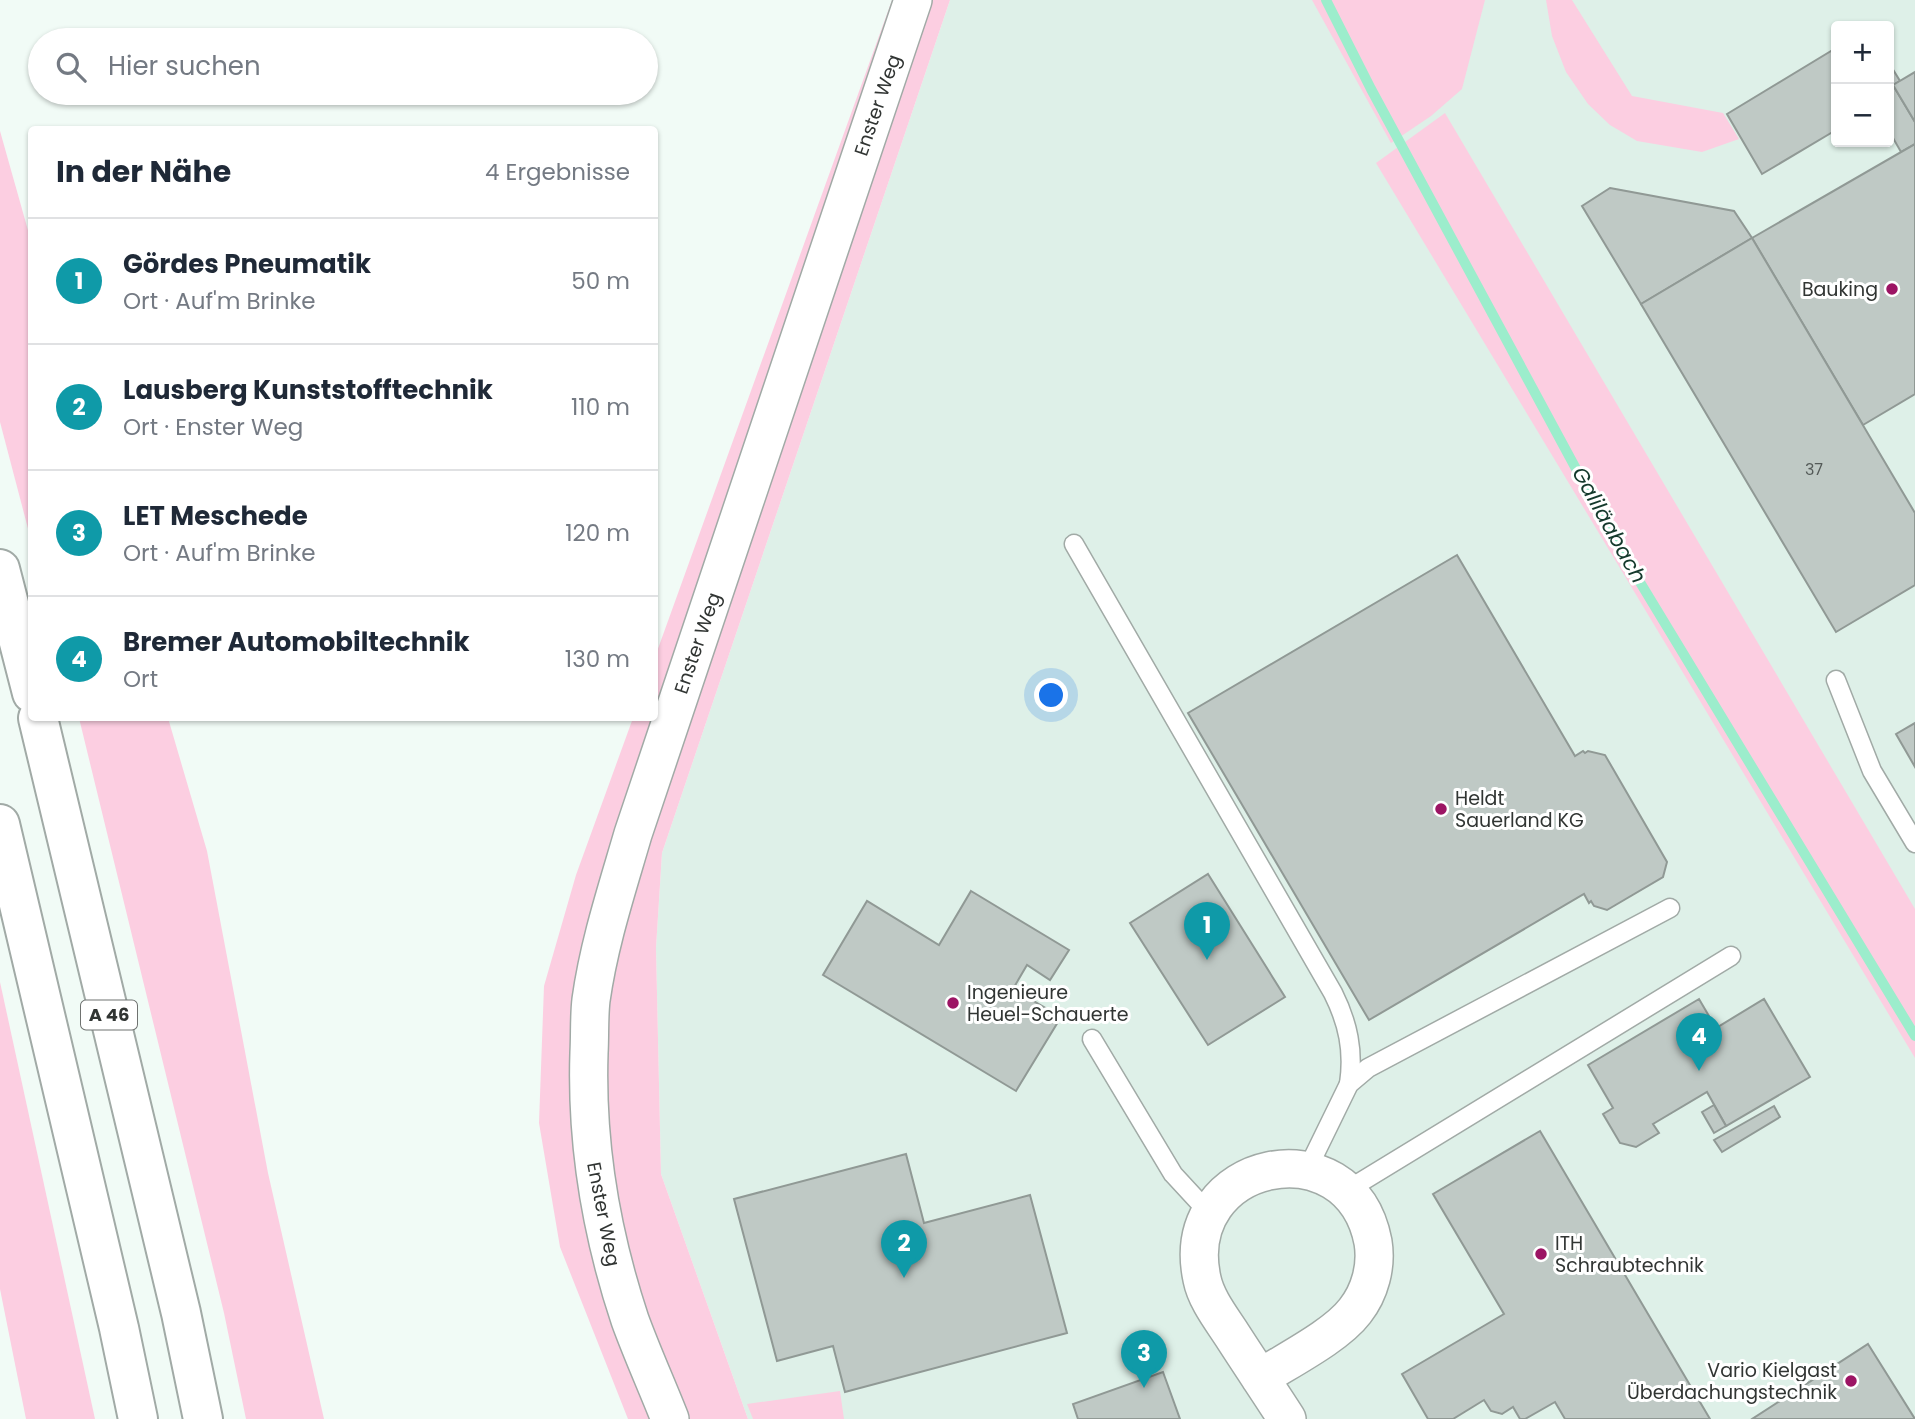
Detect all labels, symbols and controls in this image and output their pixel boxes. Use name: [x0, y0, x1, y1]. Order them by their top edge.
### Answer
map controls: [1831, 21, 1894, 147]
button: +: [1831, 21, 1894, 84]
search box: [28, 28, 658, 105]
icon: search: [52, 48, 90, 86]
text: Hier suchen: [108, 48, 261, 84]
street label: Enster Weg: [847, 51, 907, 160]
button: −: [1831, 84, 1894, 147]
text: In der Nähe: [56, 150, 231, 193]
text: 4 Ergebnisse: [485, 156, 630, 188]
text: Gördes Pneumatik: [123, 246, 371, 282]
text: 1: [75, 265, 83, 297]
text: 50 m: [571, 265, 630, 297]
place label: Bauking: [1802, 276, 1878, 303]
marker: Bauking: [1884, 281, 1900, 297]
text: Ort · Auf'm Brinke: [123, 285, 316, 317]
text: Lausberg Kunststofftechnik: [123, 372, 493, 408]
text: 2: [72, 391, 86, 423]
text: 110 m: [571, 391, 630, 423]
text: Ort · Enster Weg: [123, 411, 303, 443]
house number: 37: [1805, 458, 1823, 481]
water label: Galiläabach: [1565, 461, 1653, 588]
text: LET Meschede: [123, 498, 308, 534]
text: 3: [72, 517, 86, 549]
text: 120 m: [565, 517, 630, 549]
text: Ort · Auf'm Brinke: [123, 537, 316, 569]
street label: Enster Weg: [667, 589, 727, 698]
text: Bremer Automobiltechnik: [123, 624, 469, 660]
text: 4: [71, 643, 87, 675]
text: 130 m: [565, 643, 630, 675]
text: Ort: [123, 663, 158, 695]
your location: [1034, 678, 1068, 712]
place label: Heldt Sauerland KG: [1455, 785, 1584, 834]
marker: Heldt Sauerland KG: [1433, 801, 1449, 817]
pin: 1: [1184, 902, 1230, 960]
place label: Ingenieure Heuel-Schauerte: [967, 979, 1128, 1028]
marker: Ingenieure Heuel-Schauerte: [945, 995, 961, 1011]
road number: A 46: [81, 1000, 137, 1030]
pin: 4: [1676, 1013, 1722, 1071]
street label: Enster Weg: [580, 1160, 627, 1269]
pin: 2: [881, 1220, 927, 1278]
place label: ITH Schraubtechnik: [1555, 1230, 1704, 1279]
marker: ITH Schraubtechnik: [1533, 1246, 1549, 1262]
pin: 3: [1121, 1330, 1167, 1388]
place label: Vario Kielgast Überdachungstechnik: [1627, 1357, 1837, 1406]
marker: Vario Kielgast Überdachungstechnik: [1843, 1373, 1859, 1389]

